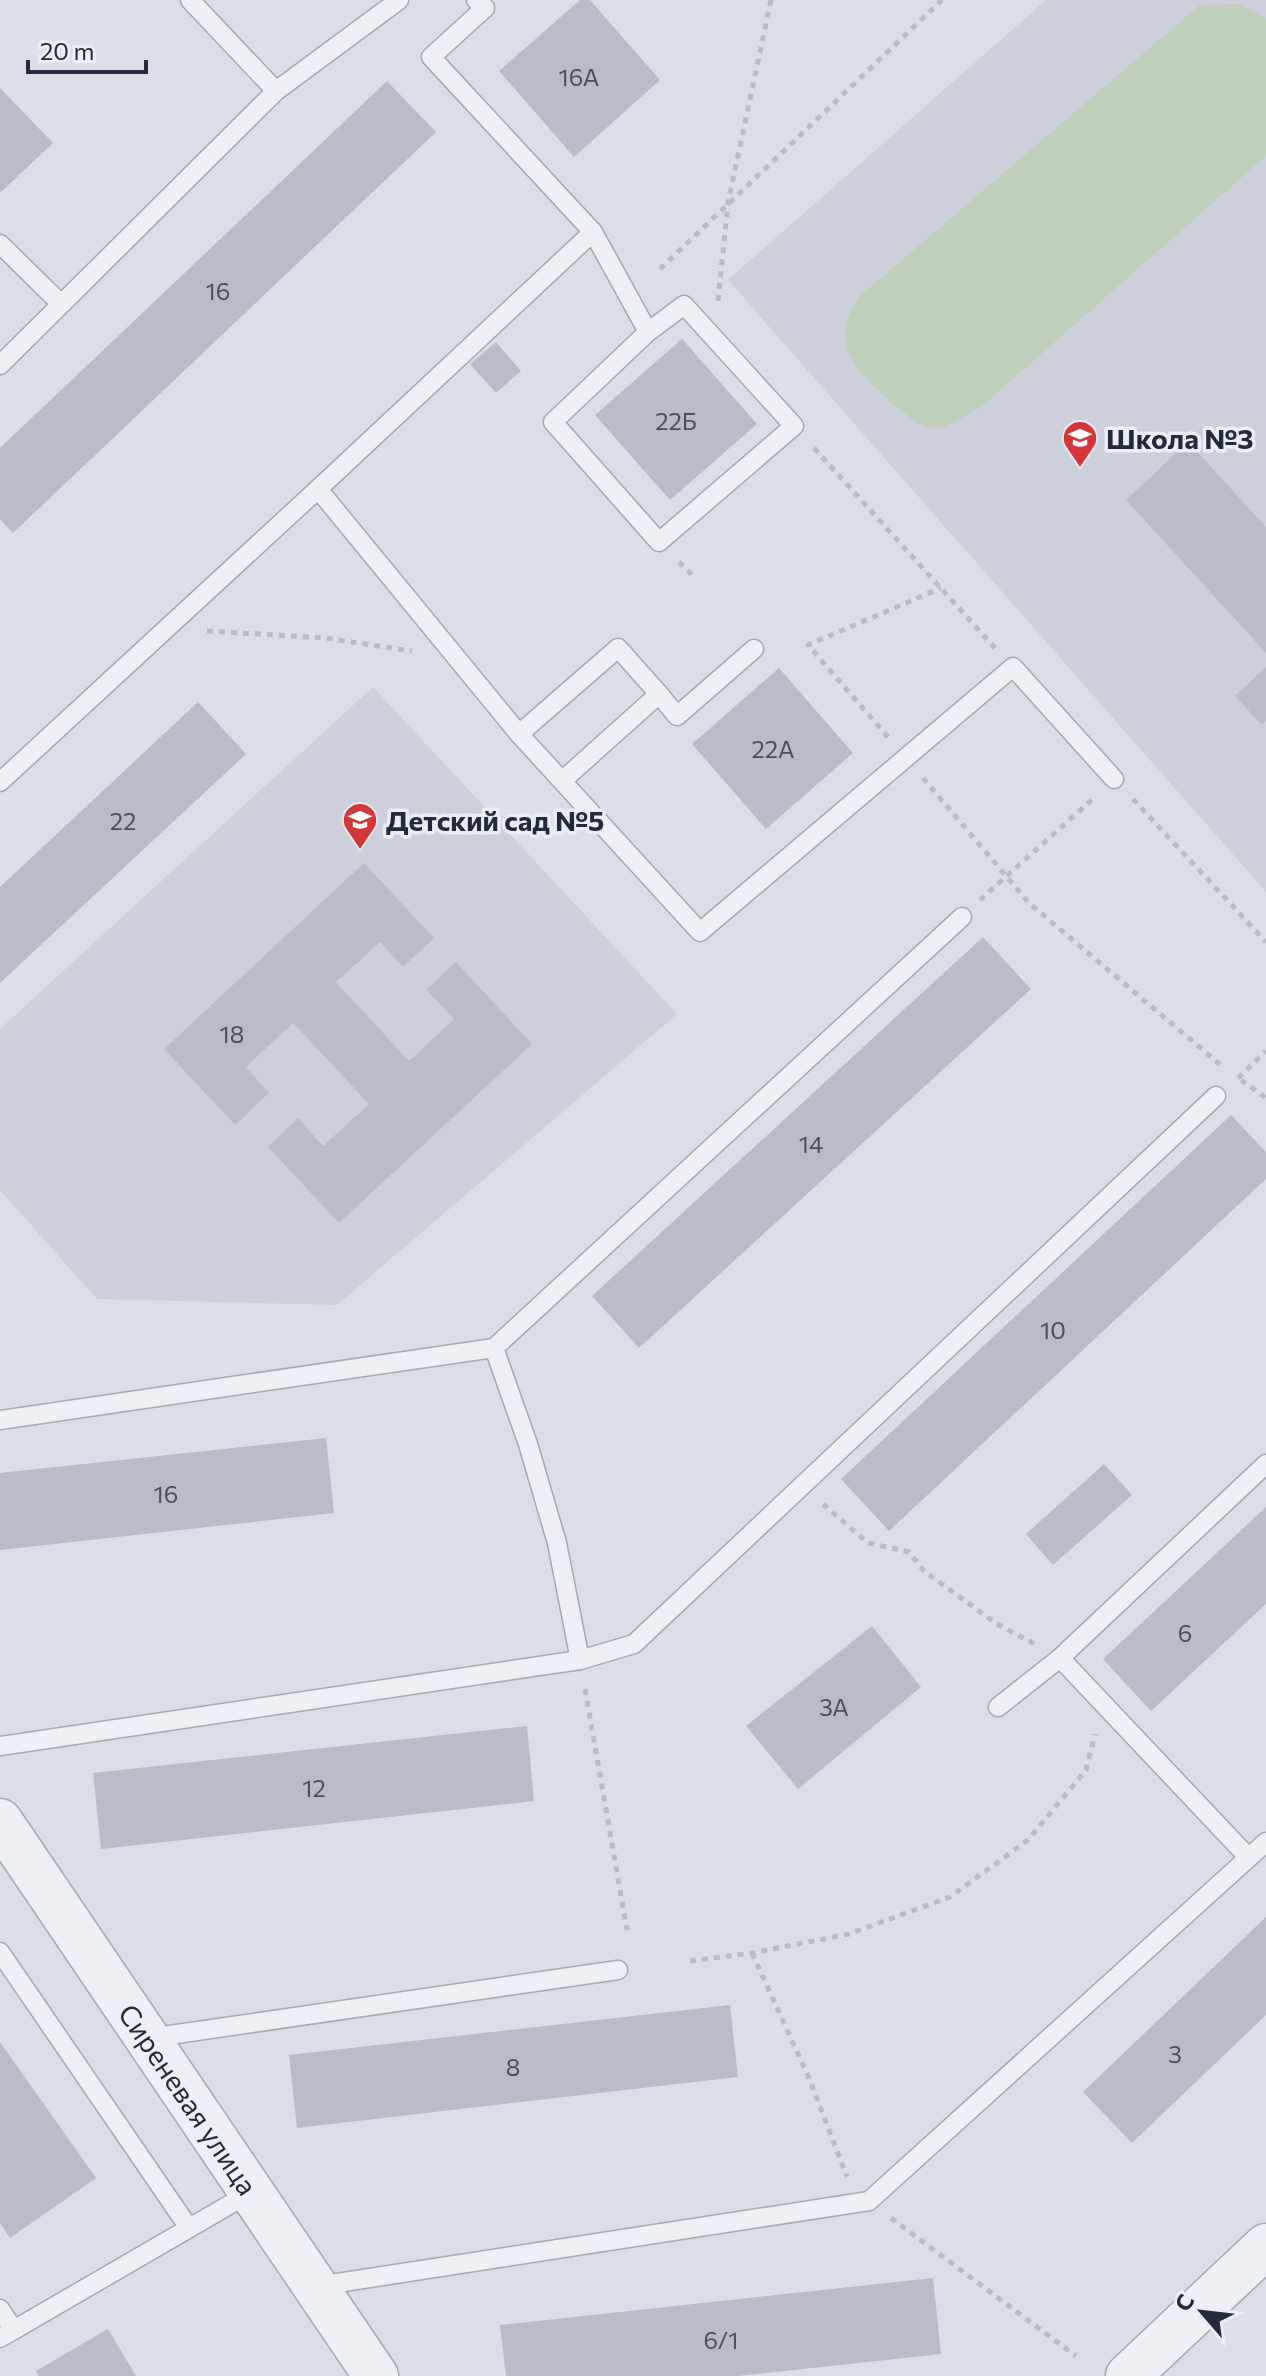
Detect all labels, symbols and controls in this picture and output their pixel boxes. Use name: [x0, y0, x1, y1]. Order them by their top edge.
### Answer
scale bar: [28, 24, 146, 74]
text: 20 m: [40, 36, 94, 65]
house number: 16А: [559, 62, 599, 91]
house number: 16: [206, 276, 230, 305]
house number: 22Б: [655, 406, 697, 435]
school or university icon: Школа №3: [1061, 419, 1099, 469]
place label: Школа №3: [1106, 421, 1254, 455]
house number: 22А: [751, 734, 795, 763]
school or university icon: Детский сад №5: [341, 801, 379, 851]
place label: Детский сад №5: [386, 803, 604, 837]
house number: 22: [110, 806, 136, 835]
house number: 18: [220, 1019, 244, 1048]
house number: 14: [799, 1129, 823, 1158]
house number: 10: [1040, 1315, 1066, 1344]
house number: 16: [154, 1479, 178, 1508]
house number: 6: [1178, 1618, 1192, 1647]
house number: 3А: [819, 1692, 849, 1721]
house number: 12: [302, 1773, 326, 1802]
street label: Сиреневая улица: [112, 1997, 265, 2201]
house number: 3: [1168, 2039, 1182, 2068]
house number: 8: [506, 2052, 520, 2081]
north arrow: [1162, 2272, 1242, 2352]
text: С: [1168, 2289, 1199, 2315]
house number: 6/1: [703, 2325, 739, 2354]

